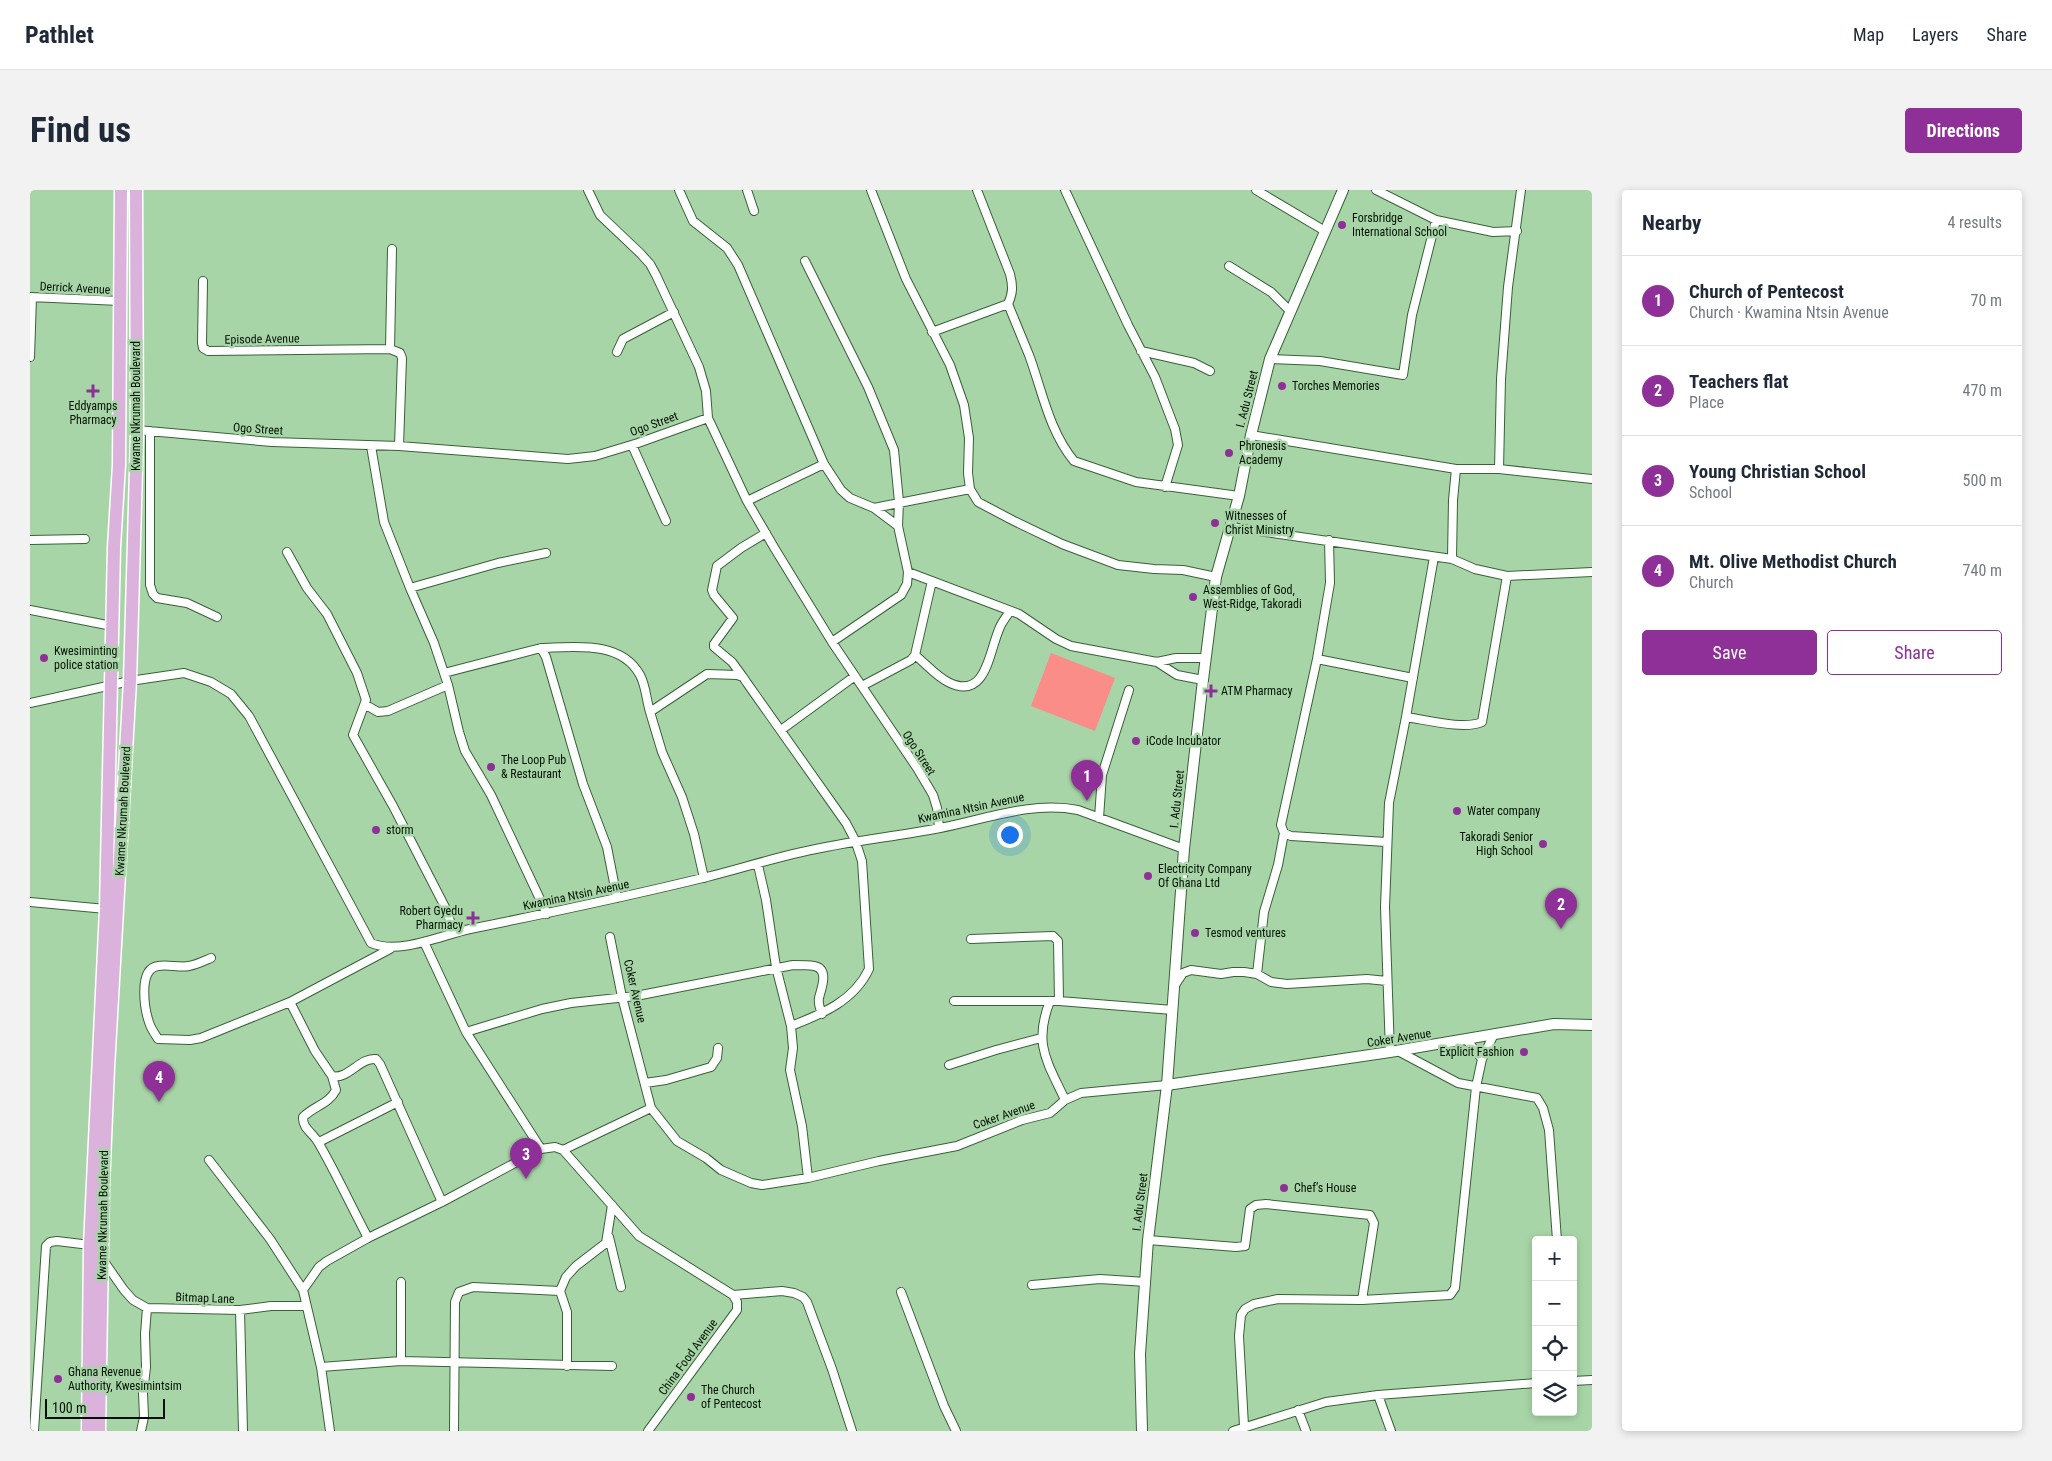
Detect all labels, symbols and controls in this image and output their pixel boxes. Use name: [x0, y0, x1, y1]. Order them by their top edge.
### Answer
text: Pathlet: [25, 21, 94, 49]
text: Map: [1853, 24, 1884, 45]
text: Layers: [1912, 24, 1959, 45]
text: Share: [1987, 24, 2027, 45]
button: Directions: [1905, 108, 2022, 153]
text: Find us: [30, 110, 131, 151]
place label: Forsbridge International School: [1352, 211, 1447, 239]
text: Nearby: [1642, 211, 1701, 235]
text: 4 results: [1947, 213, 2002, 232]
marker: Forsbridge International School: [1336, 219, 1348, 231]
street label: Derrick Avenue: [39, 279, 111, 297]
text: Church of Pentecost: [1689, 280, 1844, 303]
text: 1: [1654, 291, 1662, 310]
text: 70 m: [1970, 291, 2002, 310]
text: Church · Kwamina Ntsin Avenue: [1689, 303, 1889, 322]
street label: Episode Avenue: [224, 331, 300, 347]
street label: Kwame Nkrumah Boulevard: [129, 341, 143, 471]
street label: I. Adu Street: [1233, 369, 1261, 429]
text: Teachers flat: [1689, 370, 1788, 393]
place label: Torches Memories: [1292, 379, 1380, 393]
marker: Torches Memories: [1276, 380, 1288, 392]
text: 2: [1654, 381, 1662, 400]
text: 470 m: [1963, 381, 2002, 400]
marker: Eddyamps Pharmacy: [87, 385, 99, 397]
text: Place: [1689, 393, 1724, 412]
place label: Eddyamps Pharmacy: [69, 399, 117, 427]
street label: Ogo Street: [628, 409, 680, 439]
street label: Ogo Street: [233, 420, 284, 438]
place label: Phronesis Academy: [1239, 439, 1286, 467]
marker: Phronesis Academy: [1223, 447, 1235, 459]
text: Young Christian School: [1689, 460, 1866, 483]
text: 3: [1654, 471, 1662, 490]
text: 500 m: [1963, 471, 2002, 490]
text: School: [1689, 483, 1732, 502]
place label: Witnesses of Christ Ministry: [1225, 509, 1294, 537]
marker: Witnesses of Christ Ministry: [1209, 517, 1221, 529]
text: Mt. Olive Methodist Church: [1689, 550, 1897, 573]
text: 4: [1654, 561, 1662, 580]
text: 740 m: [1963, 561, 2002, 580]
text: Church: [1689, 573, 1733, 592]
place label: Assemblies of God, West-Ridge, Takoradi: [1203, 583, 1302, 611]
marker: Assemblies of God, West-Ridge, Takoradi: [1187, 591, 1199, 603]
button: Save: [1642, 630, 1817, 675]
button: Share: [1827, 630, 2002, 675]
place label: Kwesiminting police station: [54, 644, 118, 672]
marker: Kwesiminting police station: [38, 652, 50, 664]
place label: ATM Pharmacy: [1221, 684, 1292, 698]
marker: ATM Pharmacy: [1205, 685, 1217, 697]
street label: Ogo Street: [900, 728, 939, 778]
place label: iCode Incubator: [1146, 734, 1221, 748]
marker: iCode Incubator: [1130, 735, 1142, 747]
street label: Kwame Nkrumah Boulevard: [113, 746, 133, 876]
place label: The Loop Pub & Restaurant: [501, 753, 566, 781]
pin: 1: [1071, 760, 1103, 801]
marker: The Loop Pub & Restaurant: [485, 761, 497, 773]
street label: I. Adu Street: [1167, 769, 1187, 829]
street label: Kwamina Ntsin Avenue: [917, 790, 1026, 826]
place label: Water company: [1467, 804, 1540, 818]
marker: Water company: [1451, 805, 1463, 817]
your location: [997, 822, 1023, 848]
place label: storm: [386, 823, 414, 837]
marker: storm: [370, 824, 382, 836]
place label: Takoradi Senior High School: [1460, 830, 1533, 858]
marker: Takoradi Senior High School: [1537, 838, 1549, 850]
place label: Electricity Company Of Ghana Ltd: [1158, 862, 1252, 890]
marker: Electricity Company Of Ghana Ltd: [1142, 870, 1154, 882]
street label: Kwamina Ntsin Avenue: [522, 877, 631, 913]
pin: 2: [1545, 888, 1577, 929]
place label: Robert Gyedu Pharmacy: [399, 904, 463, 932]
marker: Robert Gyedu Pharmacy: [467, 912, 479, 924]
place label: Tesmod ventures: [1205, 926, 1286, 940]
marker: Tesmod ventures: [1189, 927, 1201, 939]
street label: Coker Avenue: [621, 958, 649, 1024]
street label: Coker Avenue: [1366, 1026, 1432, 1050]
place label: Explicit Fashion: [1440, 1045, 1514, 1059]
marker: Explicit Fashion: [1518, 1046, 1530, 1058]
pin: 4: [143, 1061, 175, 1102]
street label: Coker Avenue: [971, 1098, 1037, 1132]
pin: 3: [510, 1138, 542, 1179]
street label: Kwame Nkrumah Boulevard: [95, 1150, 111, 1280]
street label: I. Adu Street: [1129, 1172, 1151, 1232]
place label: Chef’s House: [1294, 1181, 1357, 1195]
marker: Chef’s House: [1278, 1182, 1290, 1194]
map controls: [1532, 1236, 1577, 1416]
button: +: [1532, 1236, 1577, 1281]
button: −: [1532, 1281, 1577, 1326]
street label: Bitmap Lane: [175, 1290, 235, 1306]
street label: China Food Avenue: [656, 1316, 721, 1398]
button: locate: [1532, 1326, 1577, 1371]
place label: Ghana Revenue Authority, Kwesimintsim: [68, 1365, 182, 1393]
button: layers: [1532, 1371, 1577, 1416]
marker: Ghana Revenue Authority, Kwesimintsim: [52, 1373, 64, 1385]
place label: The Church of Pentecost: [701, 1383, 762, 1411]
marker: The Church of Pentecost: [685, 1391, 697, 1403]
scale bar: [45, 1396, 165, 1419]
text: 100 m: [52, 1400, 87, 1416]

